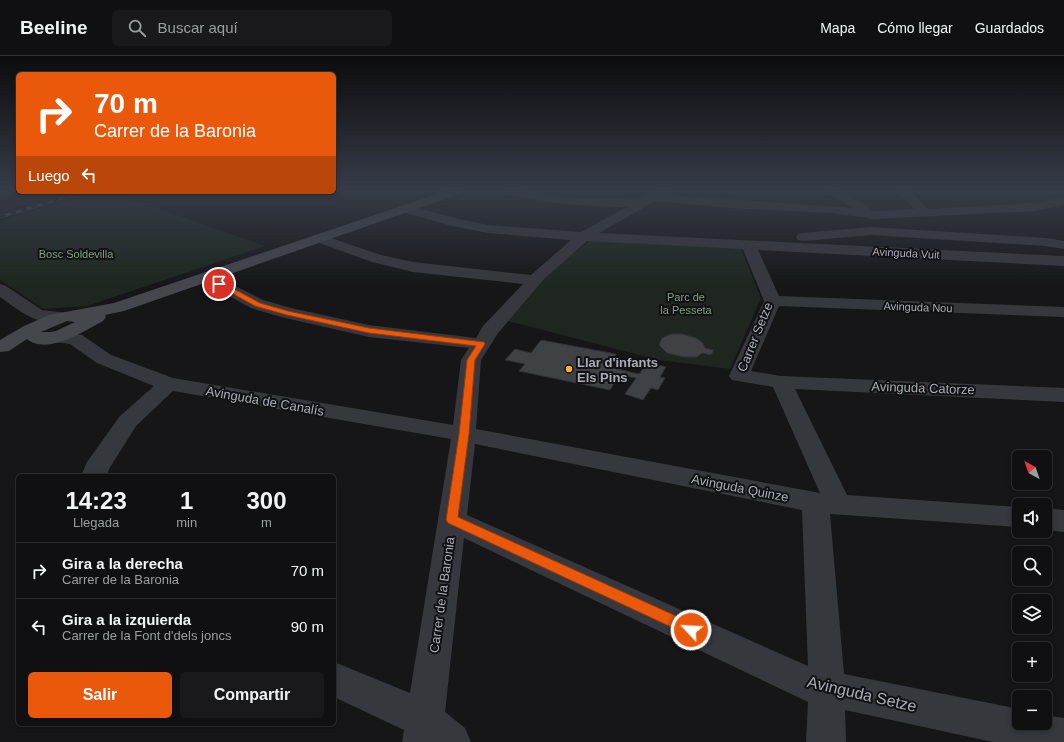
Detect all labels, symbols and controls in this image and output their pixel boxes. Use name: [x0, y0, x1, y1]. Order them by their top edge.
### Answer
search box: [112, 10, 392, 46]
text: Beeline: [20, 17, 88, 38]
icon: search: [126, 17, 148, 39]
text: Buscar aquí: [158, 19, 238, 36]
text: Mapa: [820, 20, 855, 36]
text: Cómo llegar: [877, 20, 953, 36]
text: Guardados: [975, 20, 1044, 36]
icon: right: [28, 88, 80, 140]
text: 70 m: [94, 88, 158, 119]
text: Carrer de la Baronia: [94, 121, 256, 141]
icon: left: [78, 164, 100, 186]
text: Luego: [28, 167, 70, 184]
street label: Avinguda Vuit: [872, 245, 940, 261]
park label: Bosc Soldevilla: [39, 248, 114, 260]
pin: [202, 267, 236, 301]
icon: arrive: [208, 273, 230, 295]
park label: Parc de la Pesseta: [660, 291, 713, 316]
street label: Carrer Setze: [734, 300, 776, 374]
street label: Avinguda Nou: [883, 300, 953, 314]
place label: Llar d'infants Els Pins: [577, 355, 658, 385]
marker: Llar d'infants Els Pins: [564, 364, 574, 374]
street label: Avinguda Catorze: [871, 379, 975, 397]
street label: Avinguda de Canalís: [205, 383, 326, 419]
north arrow: [1012, 450, 1052, 490]
map controls: [1012, 450, 1052, 730]
street label: Avinguda Quinze: [690, 471, 790, 505]
text: 14:23: [65, 487, 127, 514]
text: 1: [180, 487, 193, 514]
text: 300: [247, 487, 287, 514]
button: sound: [1012, 498, 1052, 538]
text: Llegada: [73, 515, 119, 530]
text: min: [176, 515, 197, 530]
text: m: [261, 515, 272, 530]
street label: Carrer de la Baronia: [426, 535, 458, 654]
button: search: [1012, 546, 1052, 586]
text: Gira a la derecha: [62, 555, 183, 572]
icon: right: [28, 560, 50, 582]
text: 70 m: [291, 562, 324, 579]
text: Carrer de la Baronia: [62, 572, 179, 587]
button: layers: [1012, 594, 1052, 634]
position arrow: [670, 609, 712, 651]
text: Gira a la izquierda: [62, 611, 191, 628]
icon: left: [28, 616, 50, 638]
text: 90 m: [291, 618, 324, 635]
text: Carrer de la Font d'dels joncs: [62, 628, 231, 643]
button: +: [1012, 642, 1052, 682]
button: Salir: [28, 672, 172, 718]
button: Compartir: [180, 672, 324, 718]
street label: Avinguda Setze: [806, 673, 918, 715]
button: −: [1012, 690, 1052, 730]

